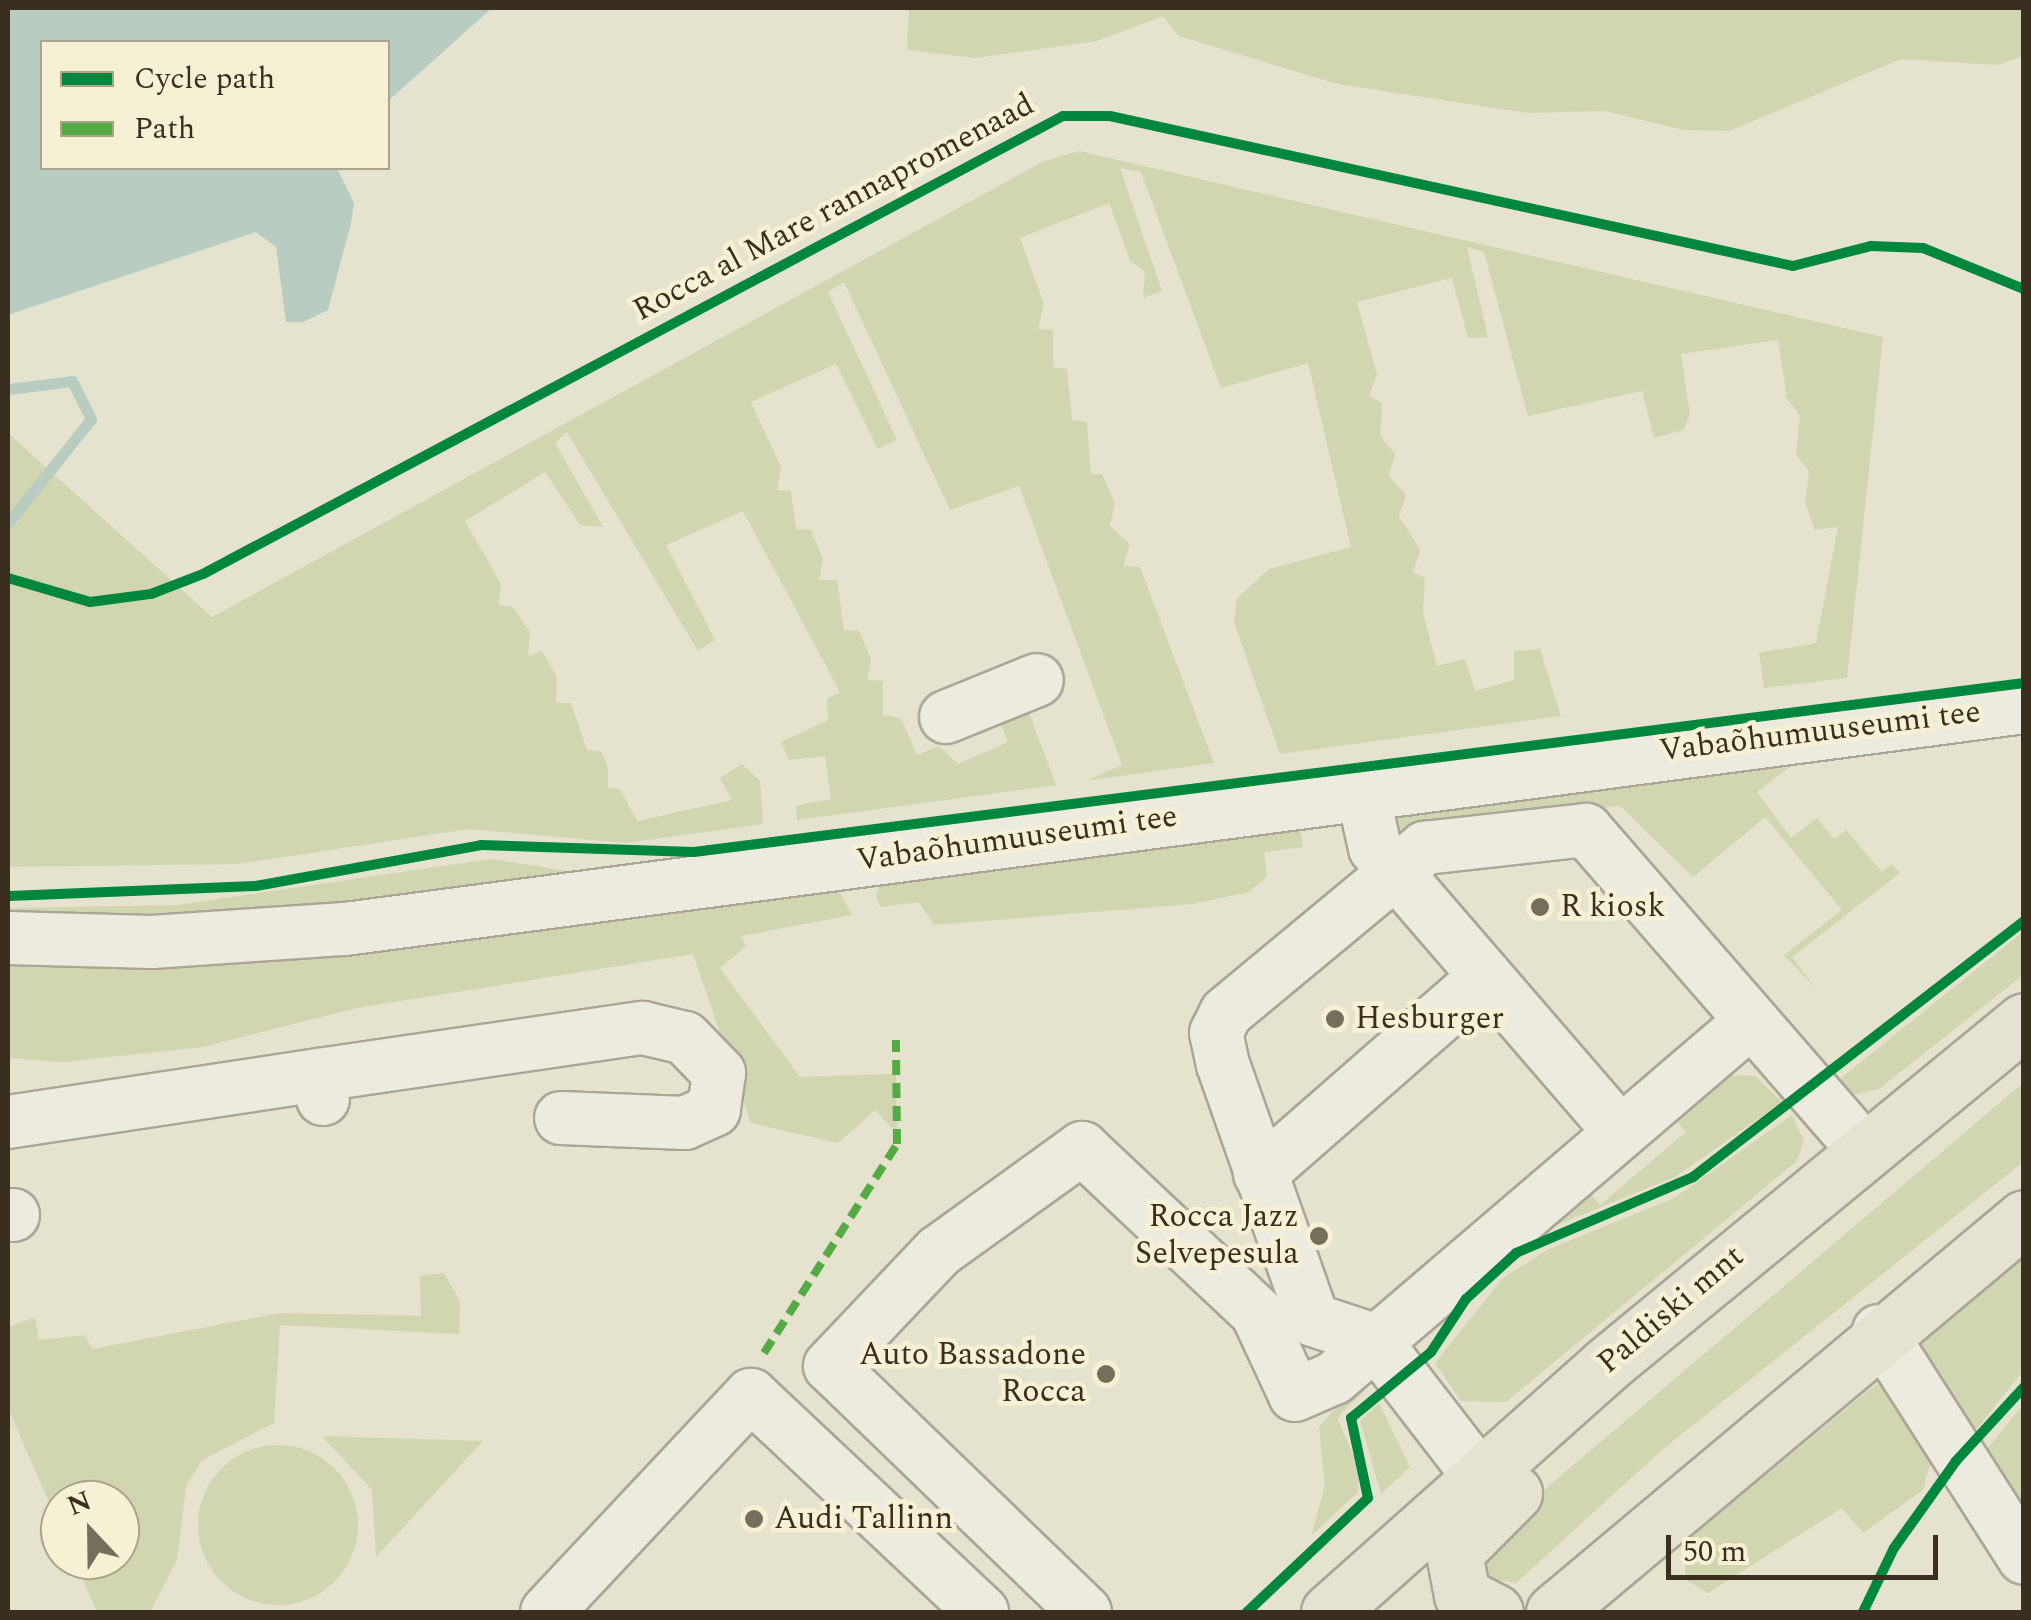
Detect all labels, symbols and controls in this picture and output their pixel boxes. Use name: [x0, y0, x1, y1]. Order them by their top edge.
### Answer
legend: [40, 40, 390, 170]
text: Cycle path: [134, 56, 275, 102]
street label: Rocca al Mare rannapromenaad: [627, 86, 1041, 330]
text: Path: [134, 106, 195, 152]
street label: Vabaõhumuuseumi tee: [1657, 693, 1983, 771]
street label: Vabaõhumuuseumi tee: [854, 797, 1180, 881]
place label: R kiosk: [1560, 888, 1665, 926]
marker: R kiosk: [1529, 896, 1551, 918]
place label: Hesburger: [1355, 1000, 1504, 1038]
marker: Hesburger: [1324, 1008, 1346, 1030]
place label: Rocca Jazz Selvepesula: [1135, 1199, 1299, 1274]
marker: Rocca Jazz Selvepesula: [1308, 1225, 1330, 1247]
street label: Paldiski mnt: [1590, 1238, 1752, 1382]
place label: Auto Bassadone Rocca: [859, 1337, 1086, 1412]
marker: Auto Bassadone Rocca: [1095, 1363, 1117, 1385]
text: N: [61, 1479, 98, 1528]
north arrow: [40, 1480, 140, 1580]
place label: Audi Tallinn: [774, 1500, 953, 1538]
marker: Audi Tallinn: [743, 1508, 765, 1530]
scale bar: [1671, 1515, 1944, 1577]
text: 50 m: [1683, 1529, 1746, 1575]

